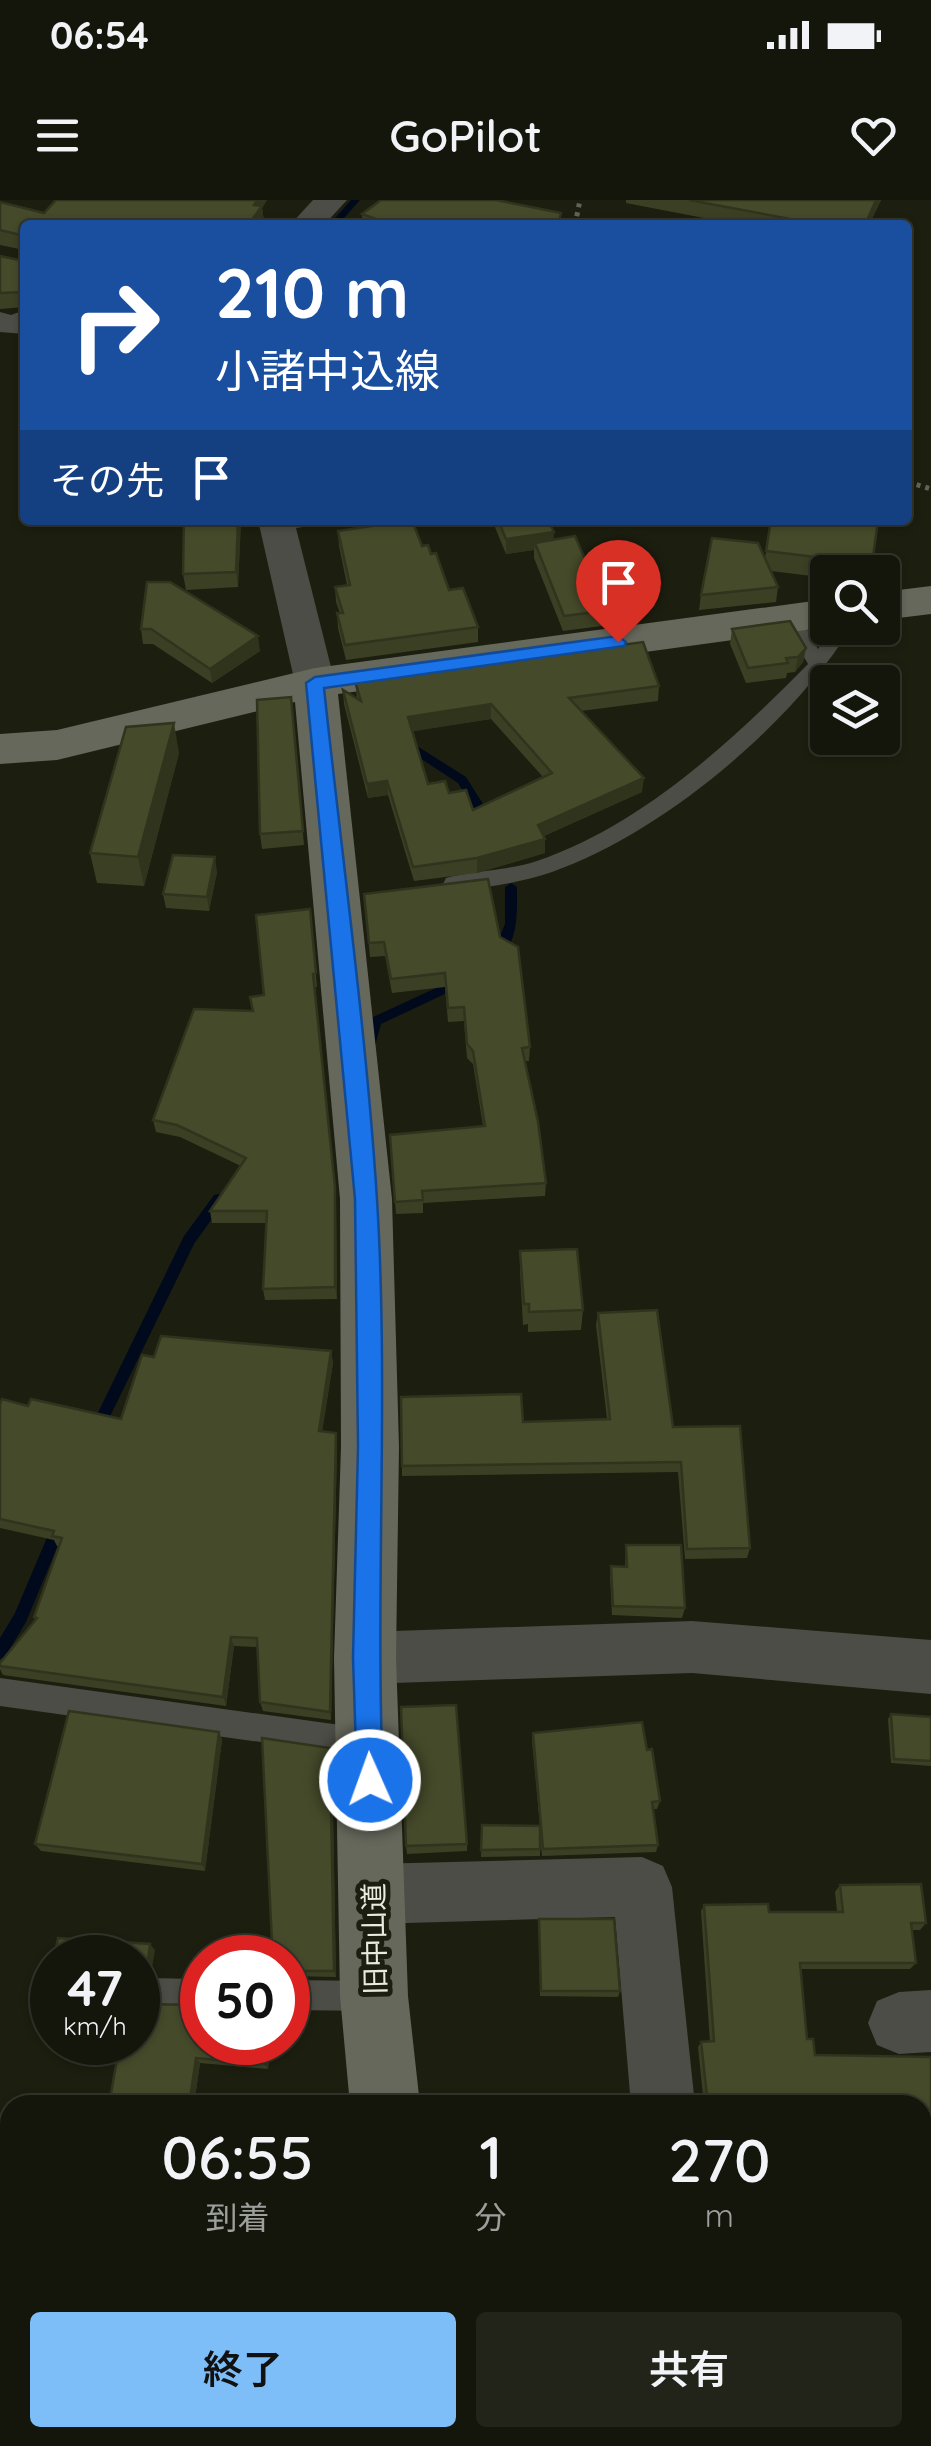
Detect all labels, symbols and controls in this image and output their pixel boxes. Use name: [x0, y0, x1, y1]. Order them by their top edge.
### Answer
text: 06:54: [50, 11, 149, 59]
text: GoPilot: [389, 107, 542, 163]
icon: menu: [30, 108, 85, 163]
icon: heart: [846, 108, 901, 163]
text: 210 m: [215, 248, 409, 336]
icon: right: [50, 260, 180, 390]
text: 小諸中込線: [215, 342, 440, 398]
icon: arrive: [184, 450, 239, 505]
text: その先: [50, 456, 164, 504]
pin: [576, 540, 661, 643]
icon: arrive: [591, 555, 646, 610]
map controls: [810, 555, 900, 755]
button: search: [810, 555, 900, 645]
button: layers: [810, 665, 900, 755]
position arrow: [318, 1728, 422, 1832]
street label: 旧中山道: [356, 1883, 392, 1995]
speed limit sign: 50: [180, 1935, 310, 2065]
text: 47: [67, 1956, 123, 2019]
text: km/h: [63, 2010, 127, 2041]
text: 06:55: [161, 2119, 313, 2194]
text: 1: [479, 2119, 502, 2194]
text: 270: [668, 2122, 771, 2197]
text: m: [705, 2195, 734, 2235]
text: 到着: [205, 2197, 269, 2237]
text: 分: [475, 2197, 507, 2237]
button: 終了: [30, 2312, 456, 2427]
button: 共有: [476, 2312, 902, 2427]

